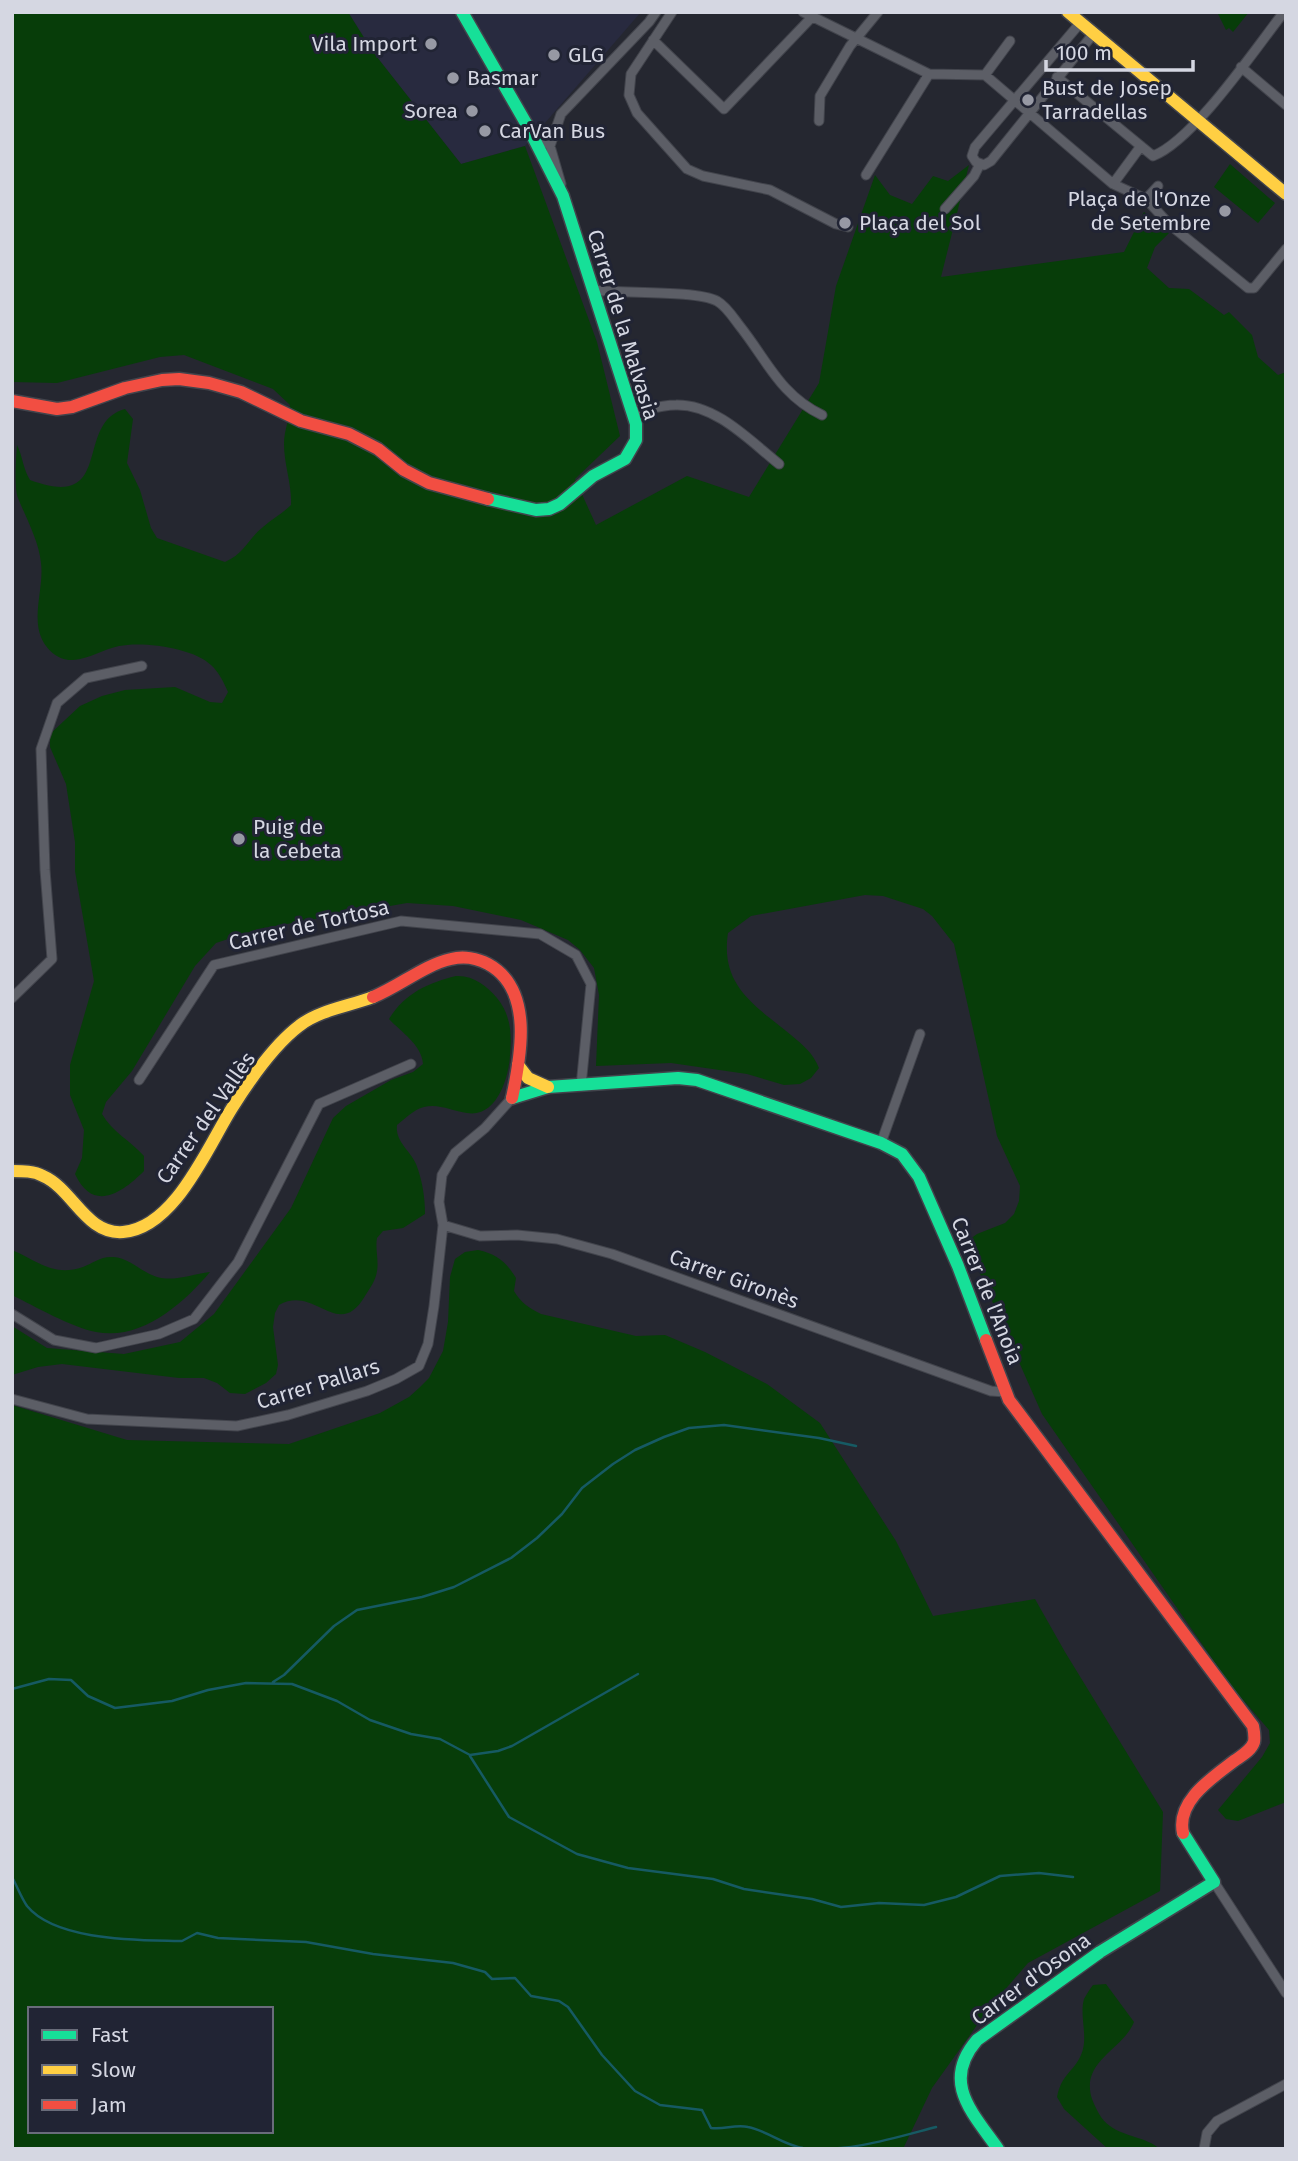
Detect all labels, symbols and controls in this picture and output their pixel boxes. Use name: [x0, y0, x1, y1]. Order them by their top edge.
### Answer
scale bar: [1046, 28, 1193, 72]
place label: Vila Import: [312, 31, 417, 57]
marker: Vila Import: [423, 36, 439, 52]
text: 100 m: [1056, 40, 1112, 66]
place label: GLG: [568, 42, 604, 68]
marker: GLG: [546, 47, 562, 63]
place label: Basmar: [467, 65, 538, 91]
marker: Basmar: [445, 70, 461, 86]
place label: Bust de Josep Tarradellas: [1042, 75, 1172, 125]
marker: Bust de Josep Tarradellas: [1020, 92, 1036, 108]
place label: Sorea: [404, 98, 458, 124]
marker: Sorea: [464, 103, 480, 119]
place label: CarVan Bus: [499, 118, 605, 144]
marker: CarVan Bus: [477, 123, 493, 139]
place label: Plaça de l'Onze de Setembre: [1067, 186, 1211, 236]
marker: Plaça de l'Onze de Setembre: [1217, 203, 1233, 219]
place label: Plaça del Sol: [859, 210, 981, 236]
marker: Plaça del Sol: [837, 215, 853, 231]
street label: Carrer de la Malvasia: [582, 226, 664, 424]
place label: Puig de la Cebeta: [253, 814, 342, 864]
marker: Puig de la Cebeta: [231, 831, 247, 847]
street label: Carrer de Tortosa: [226, 894, 392, 956]
street label: Carrer del Vallès: [151, 1047, 261, 1189]
street label: Carrer de l'Anoia: [946, 1213, 1028, 1369]
street label: Carrer Gironès: [666, 1243, 803, 1315]
street label: Carrer Pallars: [253, 1353, 383, 1415]
street label: Carrer d'Osona: [966, 1927, 1096, 2031]
legend: [28, 2007, 273, 2133]
text: Fast: [91, 2022, 129, 2048]
text: Slow: [91, 2057, 136, 2083]
text: Jam: [91, 2092, 127, 2118]

